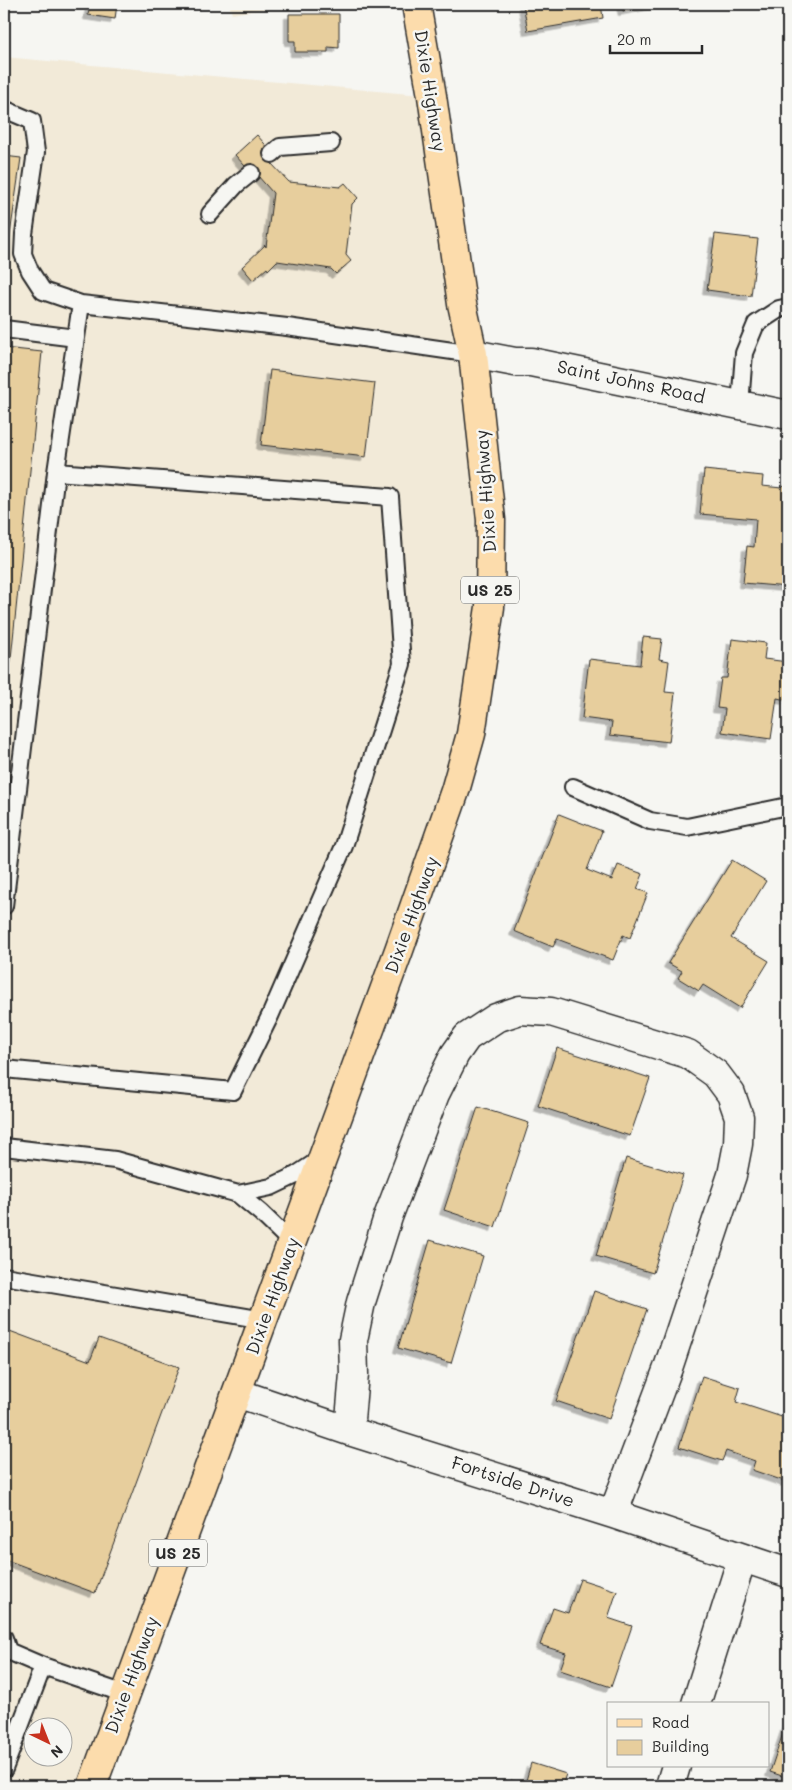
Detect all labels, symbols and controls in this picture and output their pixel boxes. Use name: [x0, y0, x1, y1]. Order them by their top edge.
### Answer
scale bar: [610, 22, 702, 54]
street label: Dixie Highway: [410, 28, 452, 153]
text: 20 m: [617, 29, 651, 49]
street label: Saint Johns Road: [555, 354, 707, 408]
street label: Dixie Highway: [469, 429, 501, 553]
road number: US 25: [461, 576, 519, 604]
street label: Dixie Highway: [379, 853, 443, 977]
street label: Dixie Highway: [240, 1234, 304, 1358]
street label: Fortside Drive: [449, 1450, 578, 1512]
road number: US 25: [149, 1540, 207, 1566]
street label: Dixie Highway: [99, 1613, 163, 1737]
legend: [607, 1702, 770, 1768]
text: Road: [652, 1712, 689, 1732]
north arrow: [22, 1718, 72, 1768]
text: Building: [652, 1736, 709, 1756]
text: N: [47, 1741, 68, 1762]

